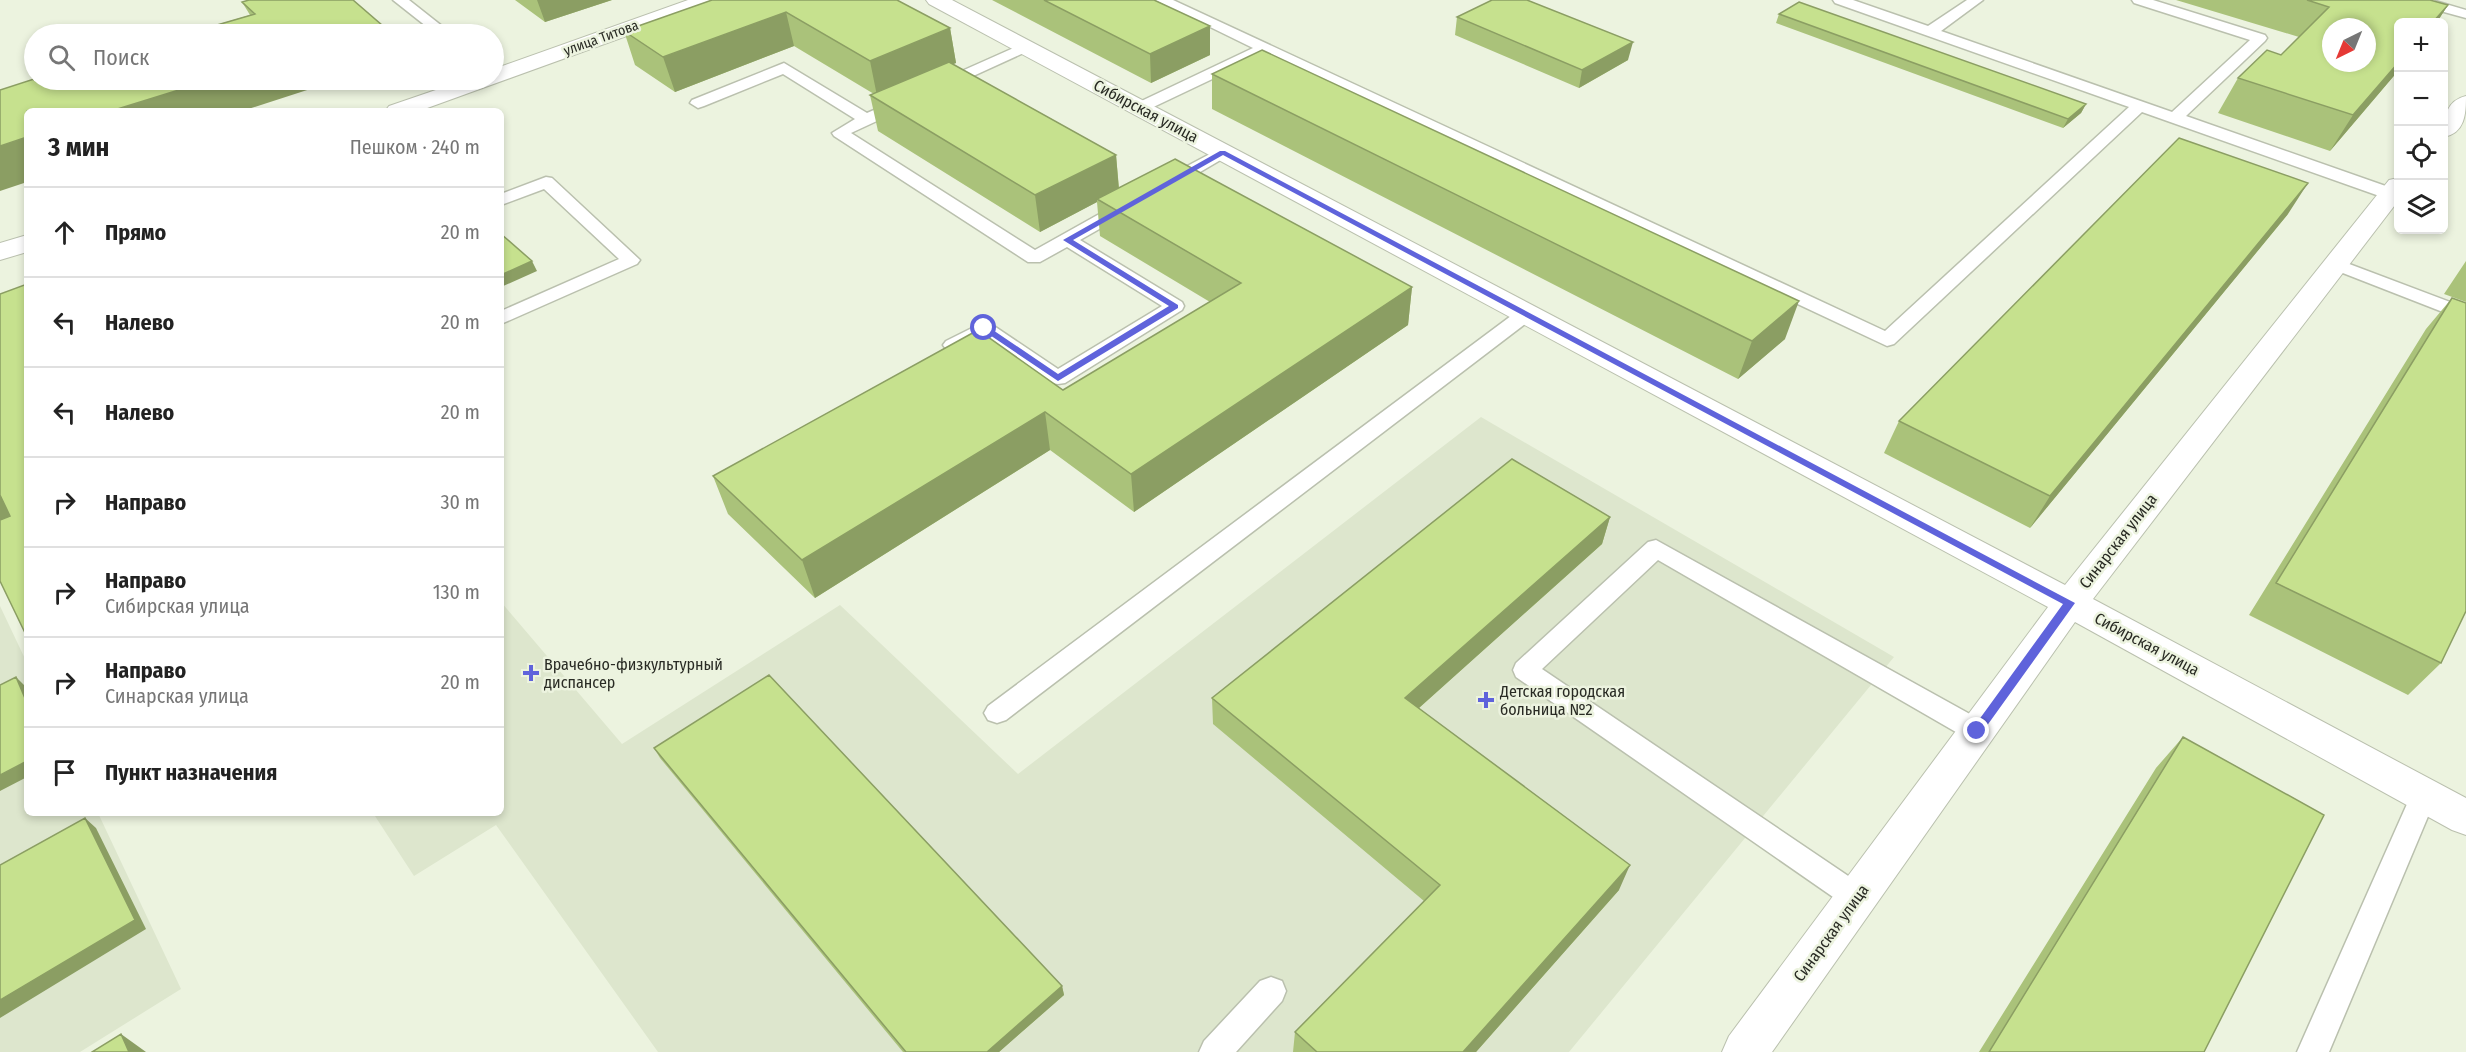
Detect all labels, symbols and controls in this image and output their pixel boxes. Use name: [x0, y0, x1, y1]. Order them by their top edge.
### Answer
street label: улица Титова: [561, 17, 641, 59]
north arrow: [2322, 18, 2376, 72]
map controls: [2394, 18, 2448, 234]
button: +: [2394, 18, 2448, 72]
search box: [24, 24, 504, 90]
icon: search: [45, 41, 78, 74]
text: Поиск: [93, 44, 149, 71]
button: −: [2394, 72, 2448, 126]
street label: Сибирская улица: [1090, 75, 1202, 147]
button: locate: [2394, 126, 2448, 180]
text: 3 мин: [48, 132, 109, 163]
text: Пешком · 240 m: [350, 135, 480, 159]
button: layers: [2394, 180, 2448, 234]
icon: ahead: [48, 216, 81, 249]
text: Прямо: [105, 219, 166, 246]
text: 20 m: [441, 220, 480, 244]
icon: left: [48, 306, 81, 339]
text: Налево: [105, 309, 174, 336]
text: 20 m: [441, 310, 480, 334]
route start: [970, 314, 996, 340]
icon: left: [48, 396, 81, 429]
text: Налево: [105, 399, 174, 426]
text: 20 m: [441, 400, 480, 424]
icon: right: [48, 486, 81, 519]
text: Направо: [105, 489, 186, 516]
text: 30 m: [440, 490, 480, 514]
street label: Синарская улица: [2075, 490, 2161, 592]
text: Направо: [105, 567, 186, 594]
icon: right: [48, 576, 81, 609]
text: 130 m: [433, 580, 480, 604]
text: Сибирская улица: [105, 594, 250, 618]
street label: Сибирская улица: [2091, 608, 2203, 680]
place label: Врачебно-физкультурный диспансер: [544, 655, 723, 692]
text: Направо: [105, 657, 186, 684]
marker: Врачебно-физкультурный диспансер: [522, 664, 540, 682]
icon: right: [48, 666, 81, 699]
text: 20 m: [441, 670, 480, 694]
place label: Детская городская больница №2: [1499, 682, 1625, 719]
text: Синарская улица: [105, 684, 249, 708]
marker: Детская городская больница №2: [1477, 691, 1495, 709]
route end: [1963, 717, 1989, 743]
icon: arrive: [48, 756, 81, 789]
text: Пункт назначения: [105, 759, 277, 786]
street label: Синарская улица: [1789, 881, 1873, 985]

